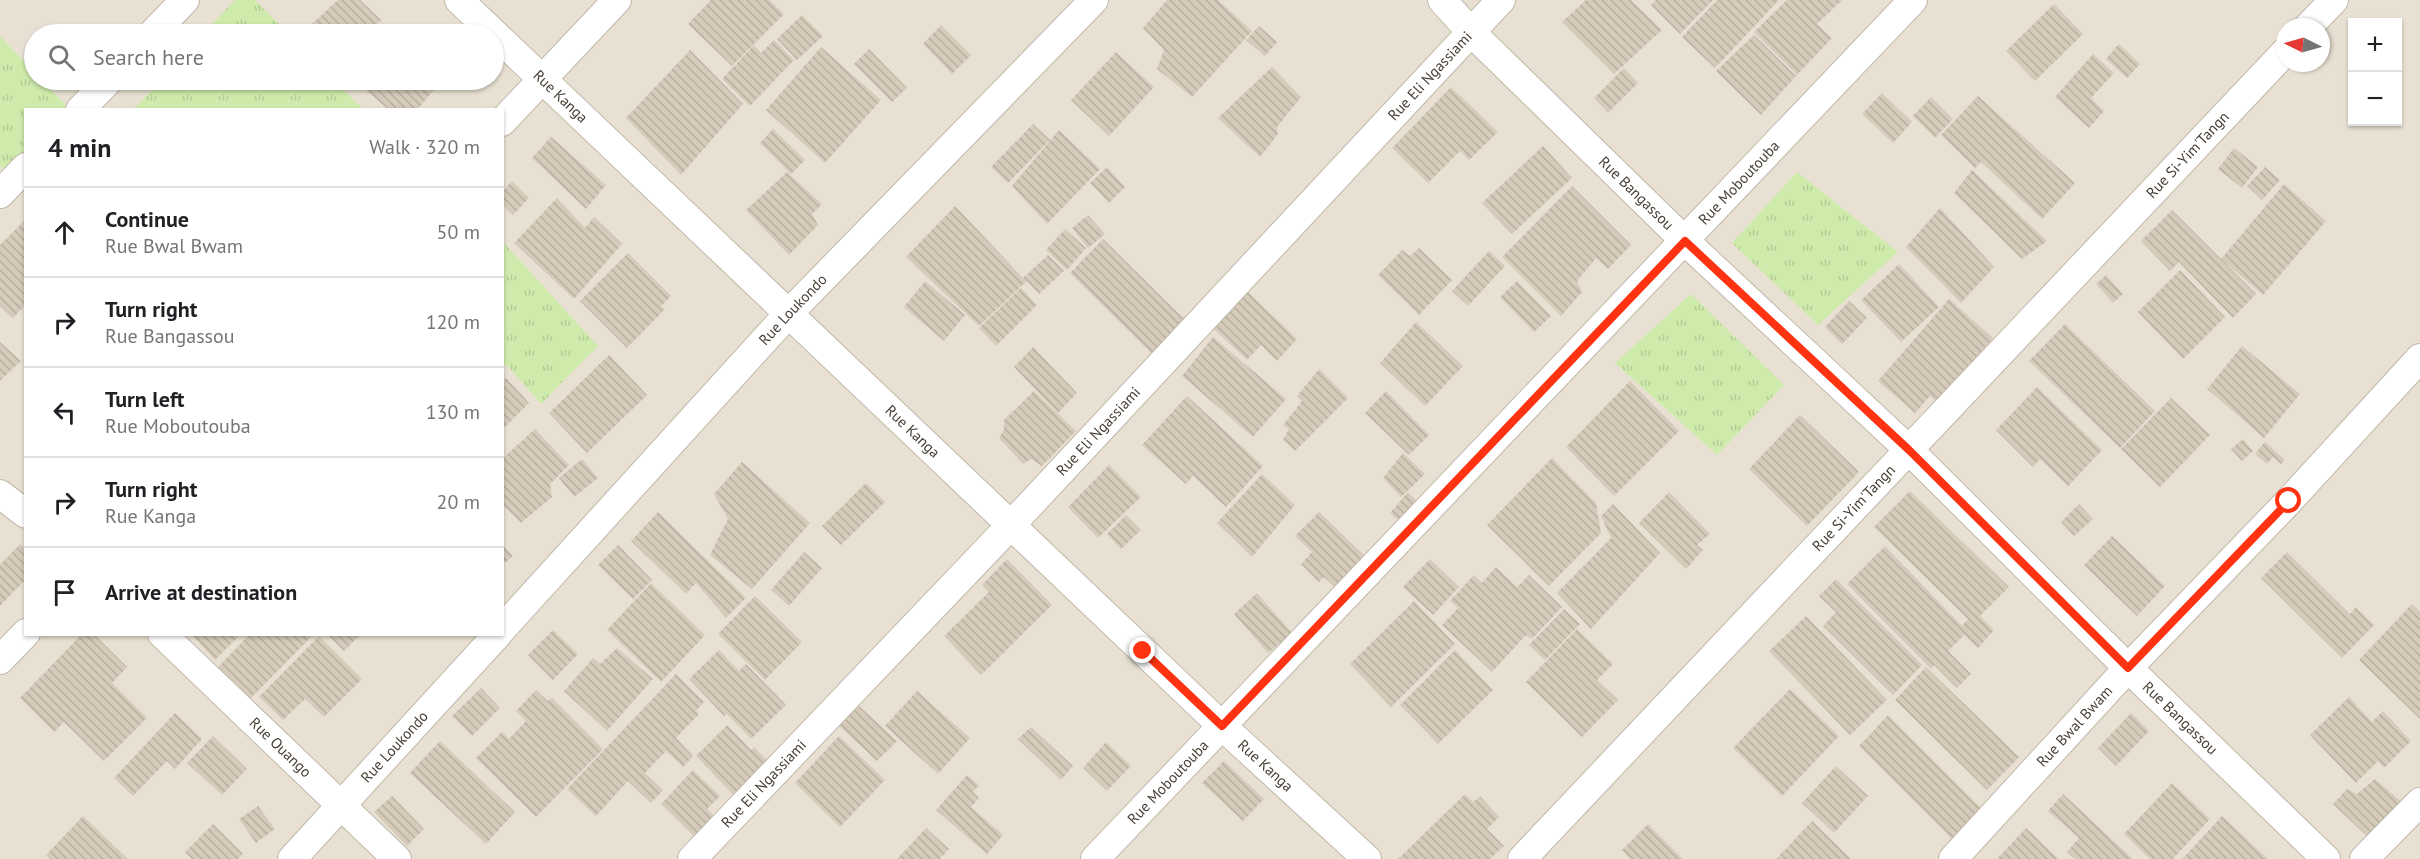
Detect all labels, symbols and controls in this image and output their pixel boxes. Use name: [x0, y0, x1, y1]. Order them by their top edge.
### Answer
north arrow: [2276, 18, 2330, 72]
map controls: [2348, 18, 2402, 126]
button: +: [2348, 18, 2402, 72]
search box: [24, 24, 504, 90]
street label: Rue Eli Ngassiami: [1383, 27, 1476, 124]
icon: search: [45, 41, 78, 74]
text: Search here: [93, 43, 204, 71]
street label: Rue Kanga: [529, 66, 592, 127]
button: −: [2348, 72, 2402, 126]
street label: Rue Si-Yim'Tangn: [2142, 107, 2233, 202]
text: 4 min: [48, 131, 111, 164]
text: Walk · 320 m: [369, 134, 480, 160]
street label: Rue Moboutouba: [1694, 136, 1783, 228]
street label: Rue Bangassou: [1595, 152, 1678, 234]
text: Continue: [105, 205, 189, 233]
icon: ahead: [48, 216, 81, 249]
text: 50 m: [437, 219, 480, 245]
text: Rue Bwal Bwam: [105, 233, 243, 259]
street label: Rue Loukondo: [754, 270, 831, 349]
text: Turn right: [105, 295, 197, 323]
icon: right: [48, 306, 81, 339]
text: 120 m: [426, 309, 480, 335]
text: Rue Bangassou: [105, 323, 235, 349]
street label: Rue Eli Ngassiami: [1052, 382, 1144, 479]
text: Turn left: [105, 385, 185, 413]
icon: left: [48, 396, 81, 429]
text: 130 m: [426, 399, 480, 425]
street label: Rue Kanga: [882, 401, 944, 462]
text: Rue Moboutouba: [105, 413, 251, 439]
street label: Rue Si-Yim'Tangn: [1808, 460, 1899, 555]
text: Turn right: [105, 475, 197, 503]
icon: right: [48, 486, 81, 519]
route start: [2275, 487, 2301, 513]
text: 20 m: [437, 489, 480, 515]
text: Rue Kanga: [105, 503, 196, 529]
icon: arrive: [48, 576, 81, 609]
text: Arrive at destination: [105, 578, 297, 606]
route end: [1129, 637, 1155, 663]
street label: Rue Bangassou: [2139, 677, 2222, 758]
street label: Rue Bwal Bwam: [2032, 681, 2116, 771]
street label: Rue Loukondo: [357, 707, 432, 787]
street label: Rue Ouango: [246, 713, 316, 781]
street label: Rue Eli Ngassiami: [717, 735, 810, 832]
street label: Rue Kanga: [1234, 735, 1297, 796]
street label: Rue Moboutouba: [1123, 736, 1212, 828]

